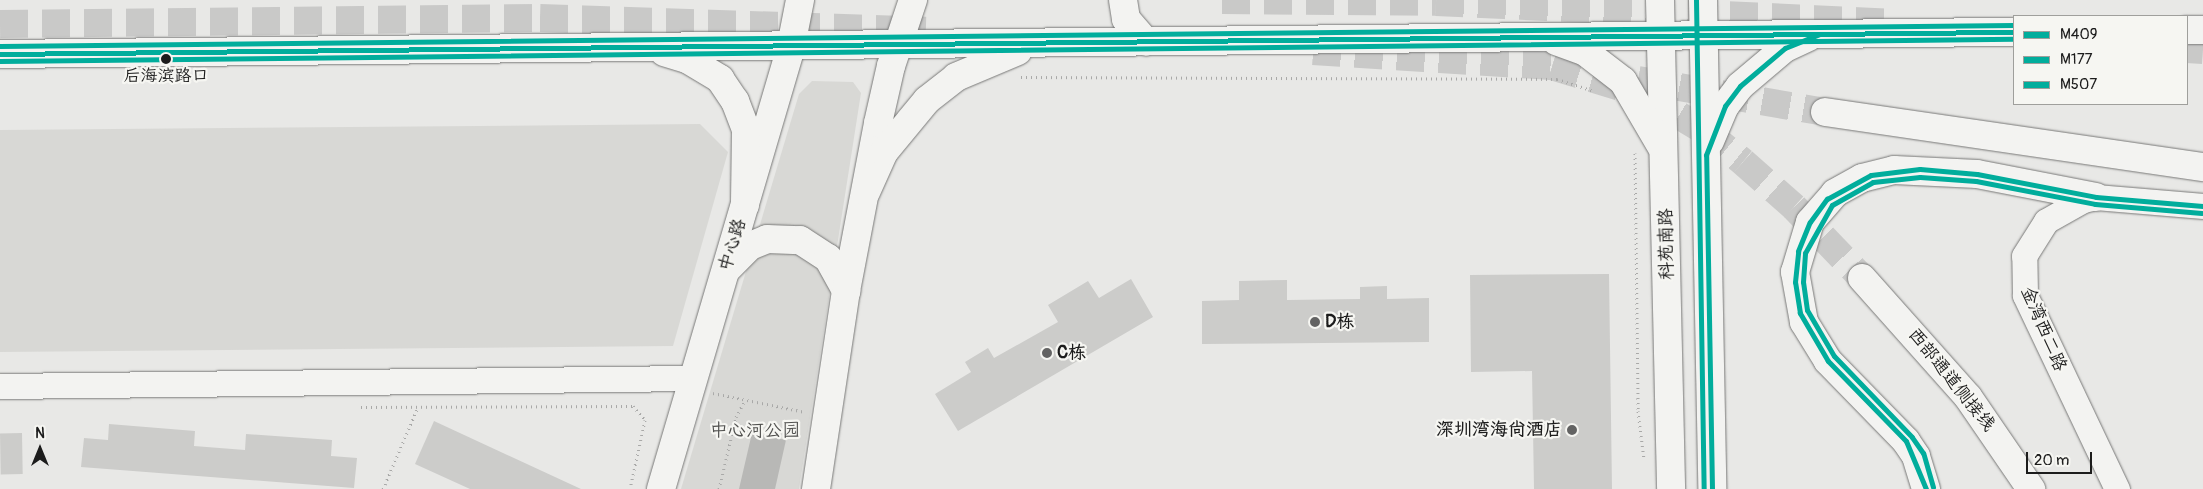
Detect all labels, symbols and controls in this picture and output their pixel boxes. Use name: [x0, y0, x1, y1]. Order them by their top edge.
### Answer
legend: [2013, 15, 2188, 105]
text: M409: [2060, 25, 2097, 44]
text: M177: [2060, 50, 2093, 69]
marker: 后海滨路口: [161, 54, 171, 64]
place label: 后海滨路口: [124, 66, 208, 86]
text: M507: [2060, 75, 2097, 94]
street label: 科苑南路: [1656, 208, 1678, 280]
street label: 中心路: [715, 216, 751, 274]
street label: 金湾西二路: [2015, 283, 2071, 375]
place label: D栋: [1325, 311, 1354, 333]
marker: D栋: [1309, 316, 1321, 328]
street label: 西部通道侧接线: [1903, 324, 1999, 436]
place label: C栋: [1057, 342, 1086, 364]
marker: C栋: [1041, 347, 1053, 359]
place label: 深圳湾海尚酒店: [1436, 419, 1562, 441]
park label: 中心河公园: [710, 420, 800, 442]
north arrow: [15, 424, 65, 474]
marker: 深圳湾海尚酒店: [1566, 424, 1578, 436]
text: N: [35, 425, 45, 442]
scale bar: [2028, 442, 2094, 474]
text: 20 m: [2034, 451, 2069, 470]

